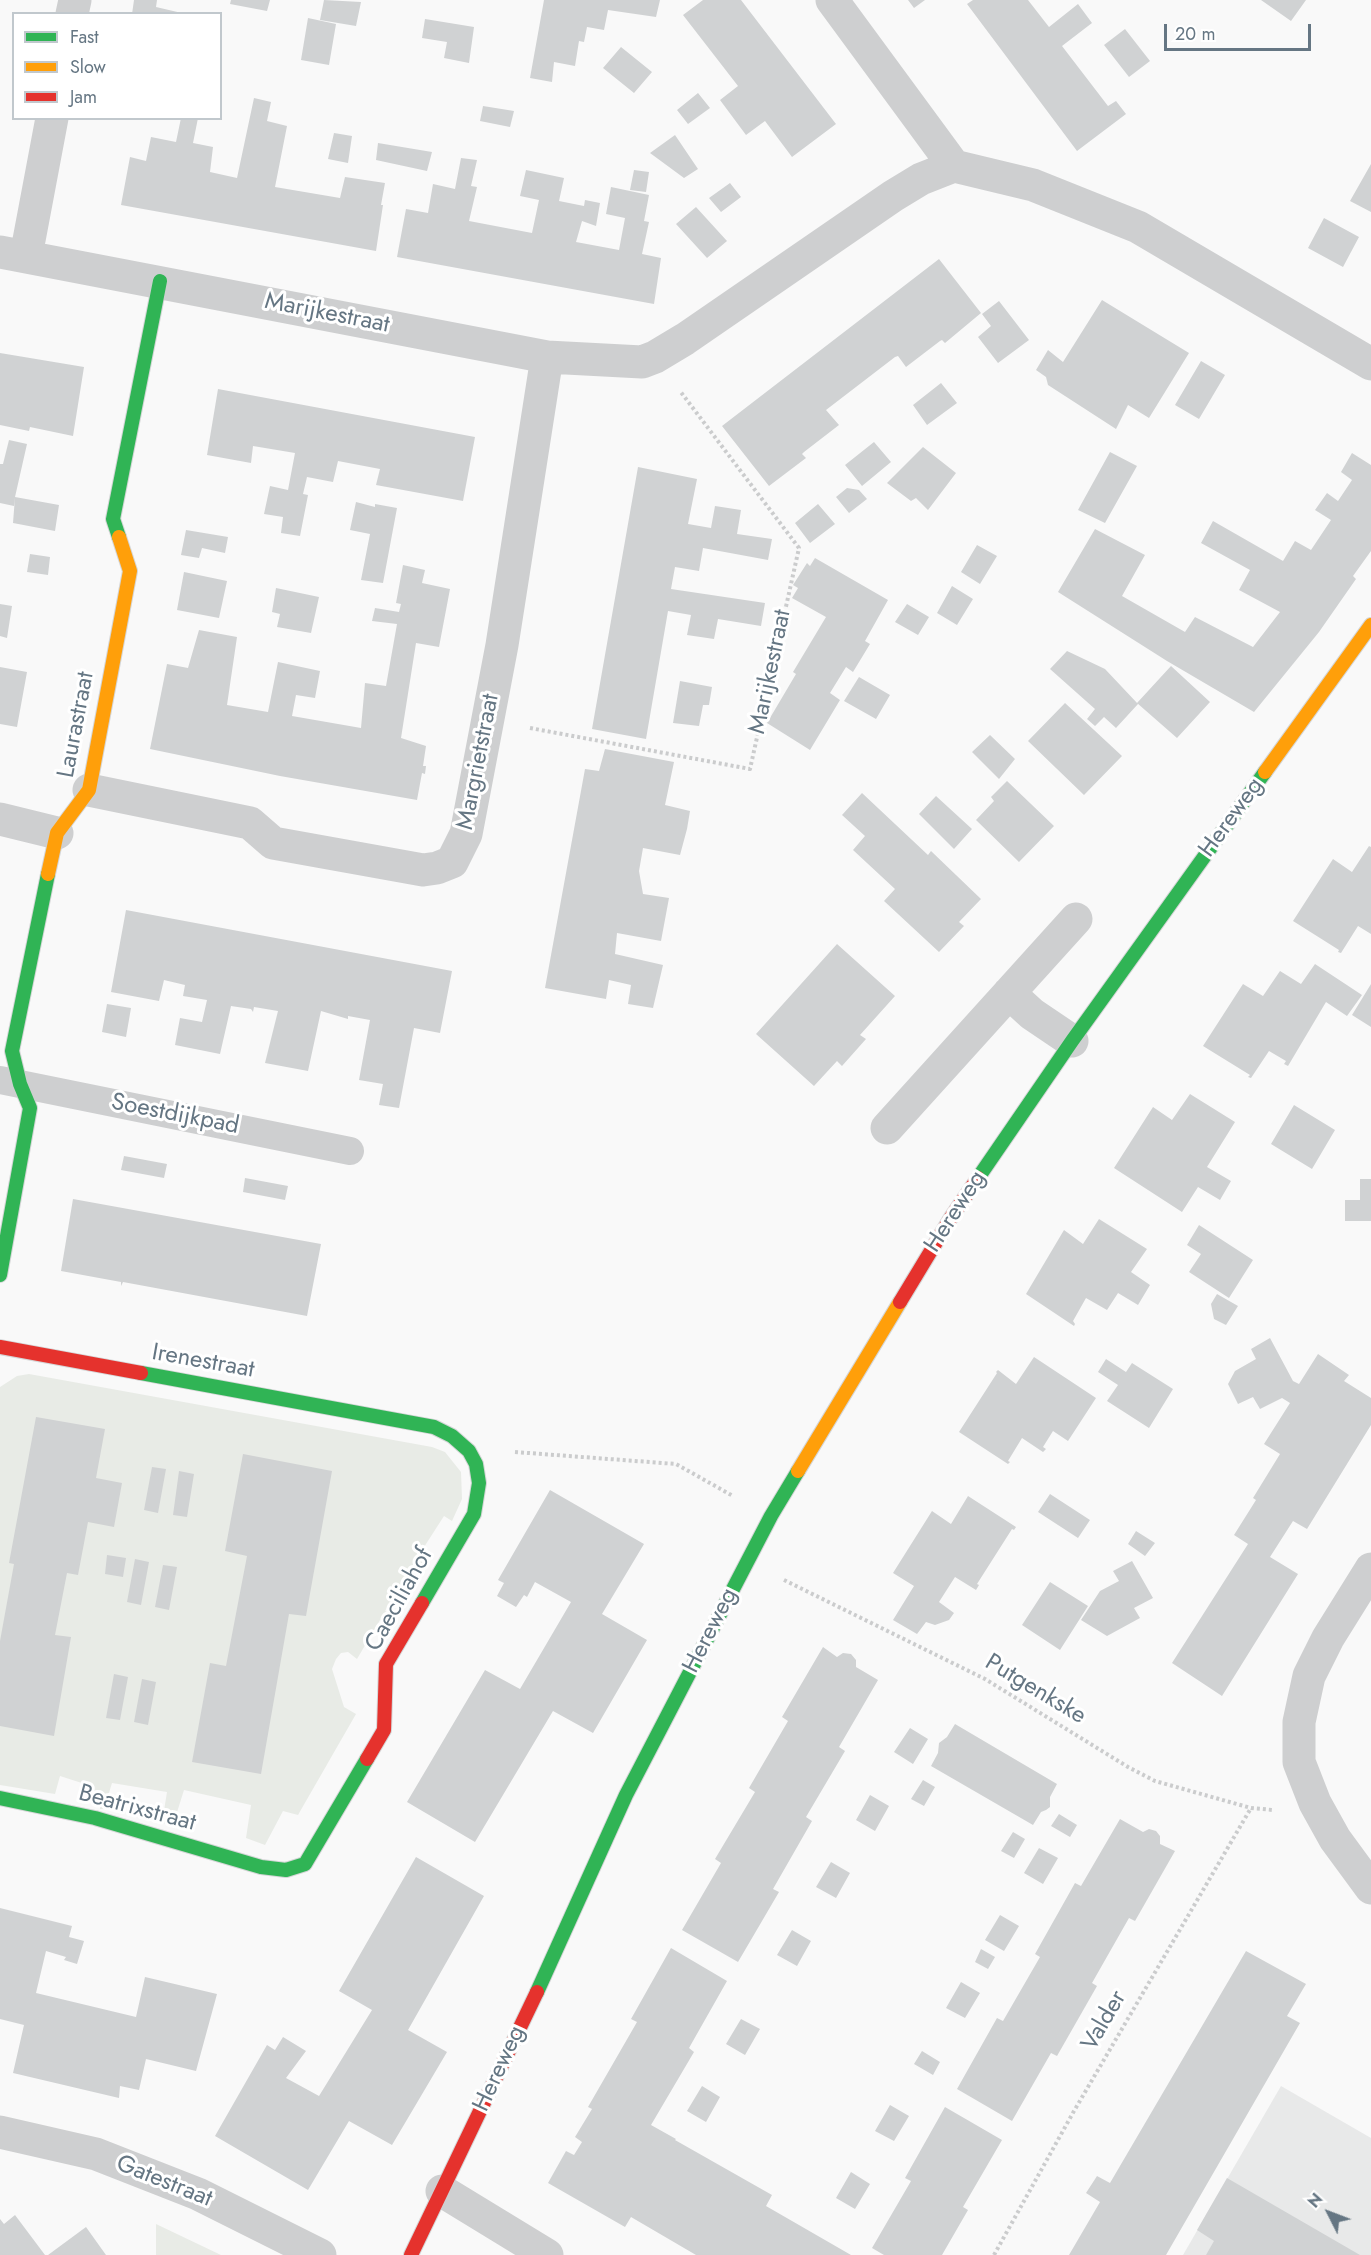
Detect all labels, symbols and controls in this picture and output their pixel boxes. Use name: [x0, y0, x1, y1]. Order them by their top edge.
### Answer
legend: [12, 12, 222, 120]
scale bar: [1167, 12, 1314, 50]
text: 20 m: [1175, 21, 1215, 47]
text: Fast: [70, 24, 99, 50]
text: Slow: [70, 54, 106, 80]
text: Jam: [70, 84, 97, 110]
street label: Marijkestraat: [262, 288, 392, 340]
street label: Marijkestraat: [744, 607, 798, 737]
street label: Laurastraat: [53, 670, 101, 780]
street label: Margrietstraat: [452, 692, 506, 832]
street label: Hereweg: [1193, 773, 1271, 863]
street label: Soestdijkpad: [109, 1089, 241, 1141]
street label: Hereweg: [919, 1166, 993, 1258]
street label: Irenestraat: [149, 1339, 257, 1385]
street label: Caeciliahof: [360, 1543, 440, 1657]
street label: Hereweg: [677, 1584, 745, 1678]
street label: Putgenkske: [979, 1649, 1091, 1731]
street label: Beatrixstraat: [75, 1780, 199, 1838]
street label: Valder: [1076, 1986, 1134, 2056]
street label: Hereweg: [468, 2021, 532, 2117]
street label: Gatestraat: [112, 2150, 216, 2214]
north arrow: [1299, 2183, 1359, 2243]
text: N: [1302, 2188, 1328, 2213]

